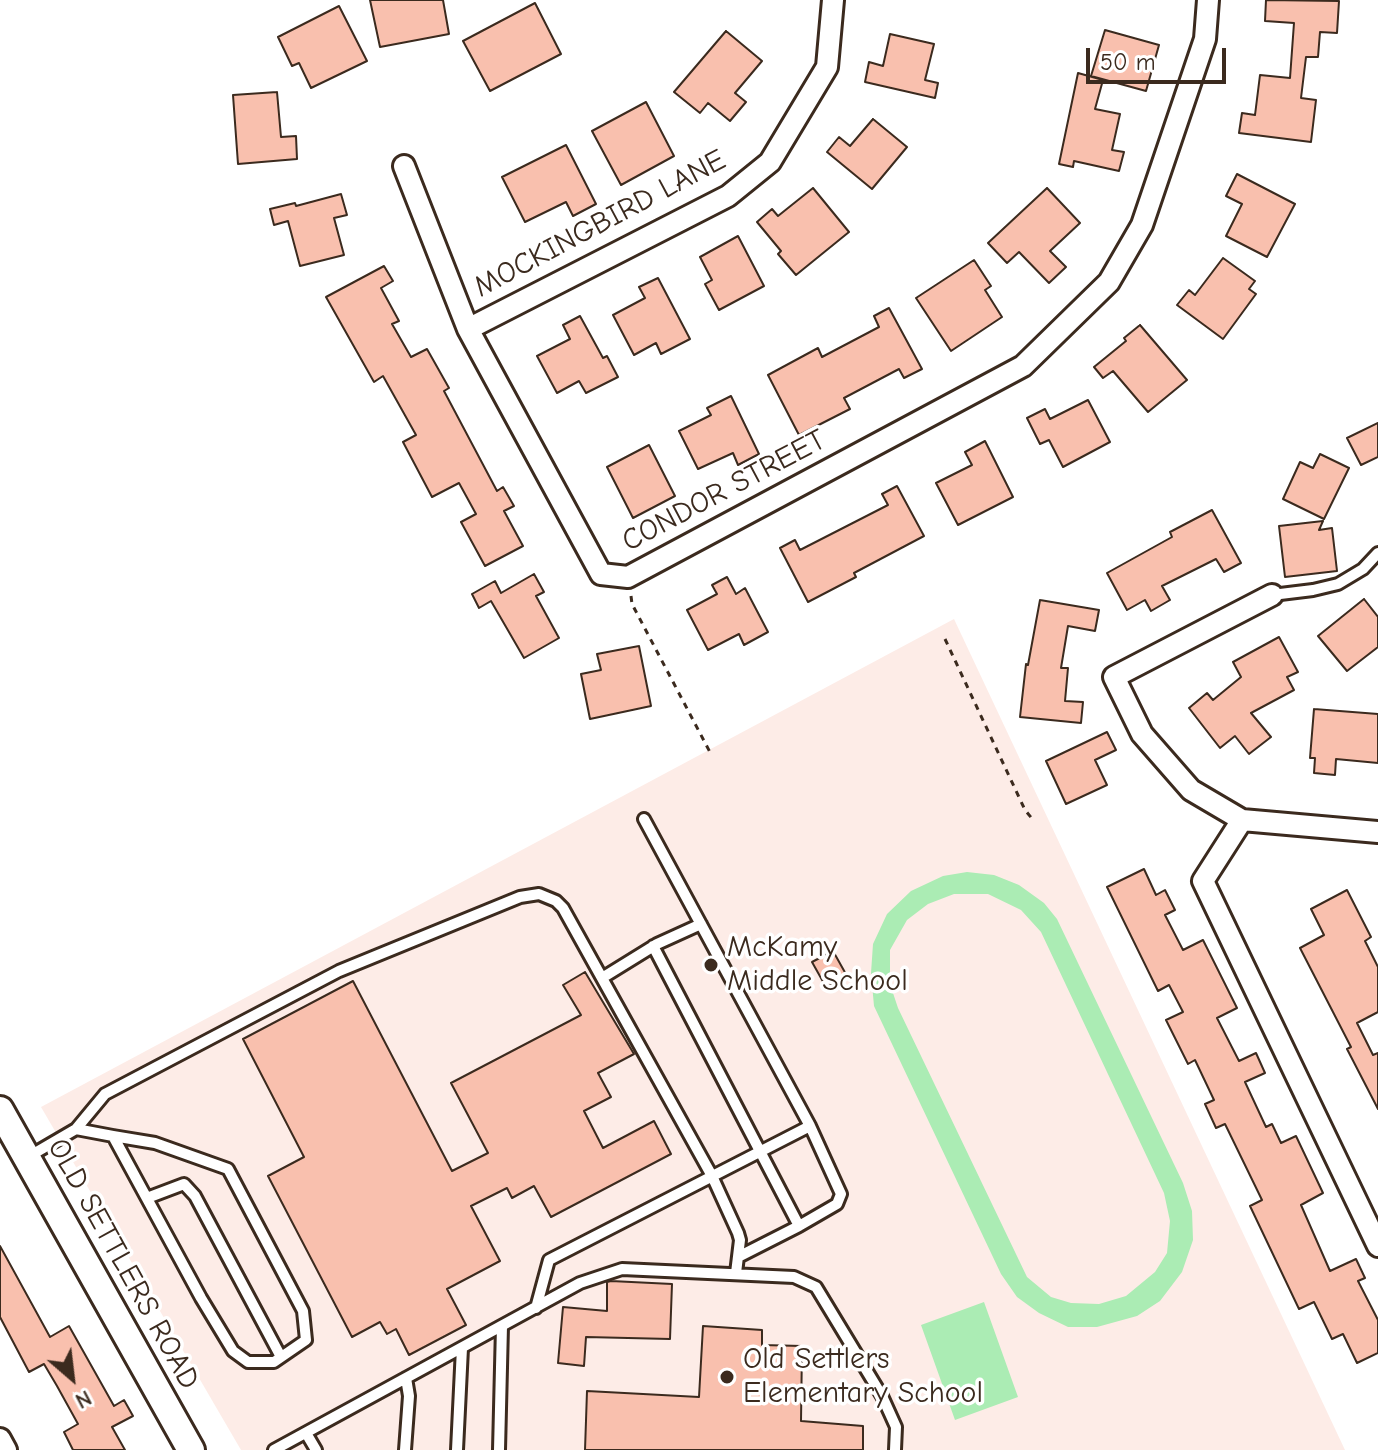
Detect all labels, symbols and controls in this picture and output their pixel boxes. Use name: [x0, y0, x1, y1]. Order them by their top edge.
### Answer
scale bar: [1090, 32, 1230, 82]
text: 50 m: [1100, 48, 1156, 76]
street label: MOCKINGBIRD LANE: [468, 142, 732, 306]
street label: CONDOR STREET: [616, 422, 832, 560]
place label: McKamy Middle School: [727, 930, 908, 1000]
marker: McKamy Middle School: [702, 956, 720, 974]
street label: OLD SETTLERS ROAD: [39, 1133, 207, 1395]
north arrow: [32, 1338, 112, 1418]
place label: Old Settlers Elementary School: [743, 1342, 983, 1412]
marker: Old Settlers Elementary School: [718, 1368, 736, 1386]
text: N: [71, 1384, 96, 1414]

